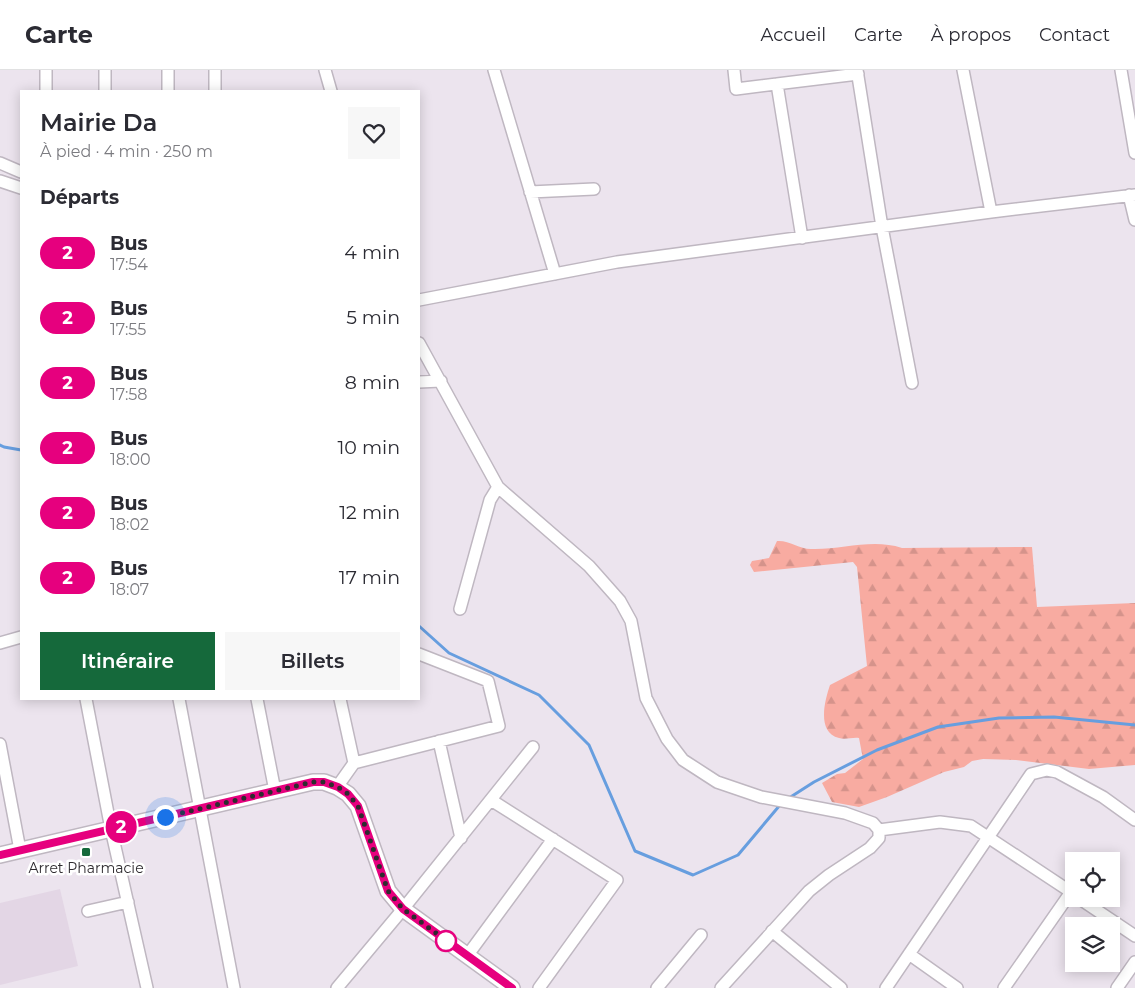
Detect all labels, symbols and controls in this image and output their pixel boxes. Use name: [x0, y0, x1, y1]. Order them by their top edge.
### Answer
text: Carte: [25, 20, 93, 49]
text: Accueil: [761, 24, 826, 46]
text: Carte: [854, 24, 903, 46]
text: À propos: [931, 24, 1011, 46]
text: Contact: [1039, 24, 1110, 46]
button: heart: [348, 107, 400, 159]
text: Mairie Da: [40, 108, 157, 137]
text: À pied · 4 min · 250 m: [40, 142, 213, 161]
text: Départs: [40, 186, 119, 209]
text: Bus: [110, 232, 148, 255]
text: 4 min: [344, 241, 400, 264]
text: 2: [62, 242, 73, 264]
text: 17:54: [110, 255, 148, 274]
text: Bus: [110, 297, 148, 320]
text: 5 min: [346, 306, 400, 329]
text: 2: [62, 307, 73, 329]
text: 17:55: [110, 320, 146, 339]
text: Bus: [110, 362, 148, 385]
text: 8 min: [345, 371, 400, 394]
text: 2: [62, 372, 73, 394]
text: 17:58: [110, 385, 148, 404]
text: Bus: [110, 427, 148, 450]
text: 10 min: [337, 436, 400, 459]
text: 2: [62, 437, 73, 459]
text: 18:00: [110, 450, 151, 469]
text: Bus: [110, 492, 148, 515]
text: 12 min: [339, 501, 400, 524]
text: 2: [62, 502, 73, 524]
text: 18:02: [110, 515, 149, 534]
text: Bus: [110, 557, 148, 580]
text: 17 min: [339, 566, 400, 589]
text: 2: [62, 567, 73, 589]
text: 18:07: [110, 580, 149, 599]
button: Itinéraire: [40, 632, 215, 690]
button: Billets: [225, 632, 400, 690]
your location: [153, 805, 178, 830]
line badge: 2: [105, 811, 137, 843]
text: 2: [116, 816, 126, 838]
marker: Arret Pharmacie: [80, 846, 92, 858]
map controls: [1065, 852, 1120, 972]
button: locate: [1065, 852, 1120, 907]
place label: Arret Pharmacie: [28, 859, 144, 877]
button: layers: [1065, 917, 1120, 972]
unlabelled marker: [435, 930, 457, 952]

